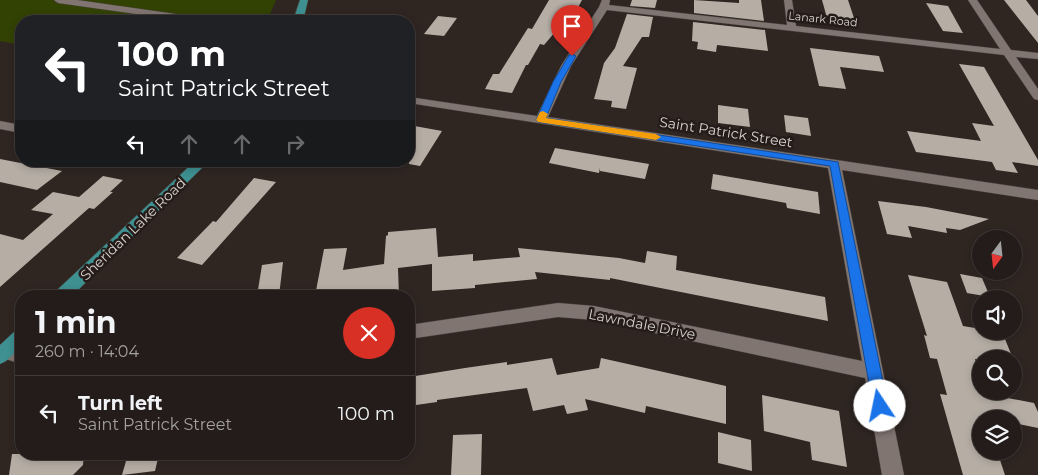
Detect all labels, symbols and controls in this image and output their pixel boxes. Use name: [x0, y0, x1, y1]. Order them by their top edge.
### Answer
pin: [551, 5, 593, 56]
street label: Lanark Road: [788, 8, 858, 30]
icon: arrive: [558, 12, 586, 40]
text: 100 m: [118, 32, 226, 75]
icon: left: [35, 35, 100, 100]
text: Saint Patrick Street: [118, 75, 330, 102]
street label: Saint Patrick Street: [658, 113, 794, 151]
icon: left: [122, 130, 150, 158]
icon: ahead: [175, 130, 203, 158]
icon: ahead: [228, 130, 256, 158]
icon: right: [281, 130, 309, 158]
street label: Sheridan Lake Road: [76, 174, 190, 284]
north arrow: [972, 230, 1022, 280]
map controls: [972, 230, 1022, 460]
button: sound: [972, 290, 1022, 340]
text: 1 min: [35, 304, 116, 341]
street label: Lawndale Drive: [587, 305, 697, 343]
button: close: [343, 307, 395, 359]
text: 260 m · 14:04: [35, 342, 139, 361]
button: search: [972, 350, 1022, 400]
position arrow: [853, 379, 905, 431]
text: Turn left: [78, 392, 163, 415]
icon: left: [35, 399, 63, 427]
text: 100 m: [338, 402, 395, 425]
button: layers: [972, 410, 1022, 460]
text: Saint Patrick Street: [78, 415, 232, 434]

